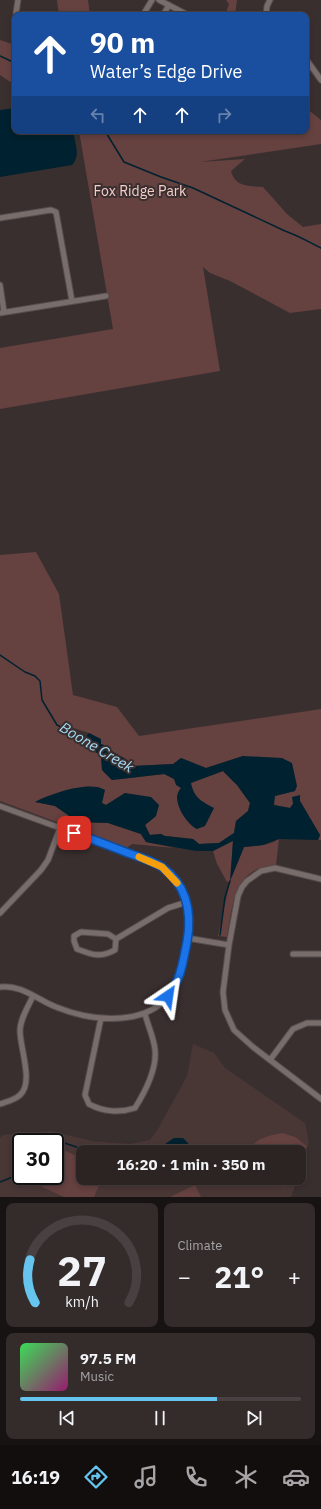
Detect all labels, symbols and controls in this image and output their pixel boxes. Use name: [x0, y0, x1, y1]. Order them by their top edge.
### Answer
text: 90 m: [90, 24, 155, 61]
icon: ahead: [24, 28, 76, 80]
text: Water’s Edge Drive: [90, 60, 242, 83]
icon: left: [87, 104, 109, 126]
icon: ahead: [129, 104, 151, 126]
icon: ahead: [171, 104, 193, 126]
icon: right: [213, 104, 235, 126]
park label: Fox Ridge Park: [94, 182, 187, 200]
water label: Boone Creek: [57, 717, 138, 777]
pin: [57, 816, 91, 850]
icon: arrive: [63, 822, 85, 844]
position arrow: [147, 975, 189, 1017]
speed limit sign: 30: [12, 1133, 64, 1185]
text: 16:20 · 1 min · 350 m: [117, 1155, 265, 1174]
text: Climate: [178, 1237, 222, 1254]
text: 27: [57, 1243, 107, 1297]
text: 21°: [214, 1257, 264, 1296]
text: −: [178, 1262, 191, 1291]
text: +: [288, 1262, 301, 1291]
text: km/h: [65, 1292, 99, 1311]
text: 97.5 FM: [80, 1349, 136, 1368]
text: Music: [80, 1368, 114, 1385]
icon: previous: [56, 1407, 78, 1429]
icon: pause: [149, 1407, 171, 1429]
icon: next: [243, 1407, 265, 1429]
icon: directions: [82, 1463, 110, 1491]
icon: music: [132, 1463, 160, 1491]
icon: phone: [182, 1463, 210, 1491]
icon: climate: [232, 1463, 260, 1491]
icon: car: [282, 1463, 310, 1491]
text: 16:19: [11, 1466, 60, 1489]

